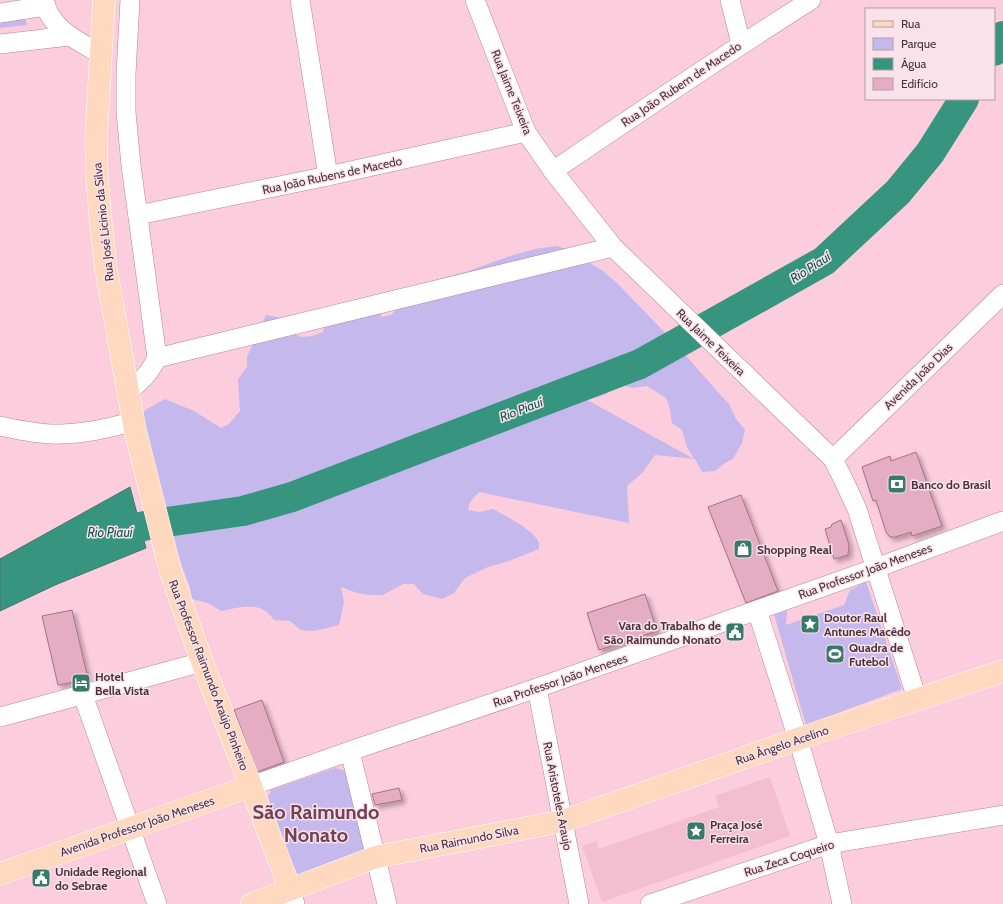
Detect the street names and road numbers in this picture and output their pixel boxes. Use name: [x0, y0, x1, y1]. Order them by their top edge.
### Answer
street label: Rua João Rubem de Macedo: [618, 38, 744, 130]
street label: Rua Jaime Teixeira: [488, 47, 536, 137]
street label: Rua João Rubens de Macedo: [261, 153, 404, 197]
street label: Rua José Licinio da Silva: [89, 162, 117, 282]
street label: Rua Jaime Teixeira: [673, 305, 749, 379]
street label: Avenida João Dias: [881, 339, 956, 413]
street label: Rua Professor João Meneses: [796, 540, 934, 602]
street label: Rua Professor Raimundo Araújo Pinheiro: [166, 577, 253, 773]
street label: Rua Professor João Meneses: [491, 650, 629, 710]
street label: Rua Ângelo Acelino: [733, 722, 831, 768]
street label: Rua Aristoteles Araujo: [540, 741, 576, 852]
street label: Avenida Professor João Meneses: [58, 792, 216, 860]
street label: Rua Raimundo Silva: [418, 822, 520, 856]
street label: Rua Zeca Coqueiro: [742, 836, 836, 880]

